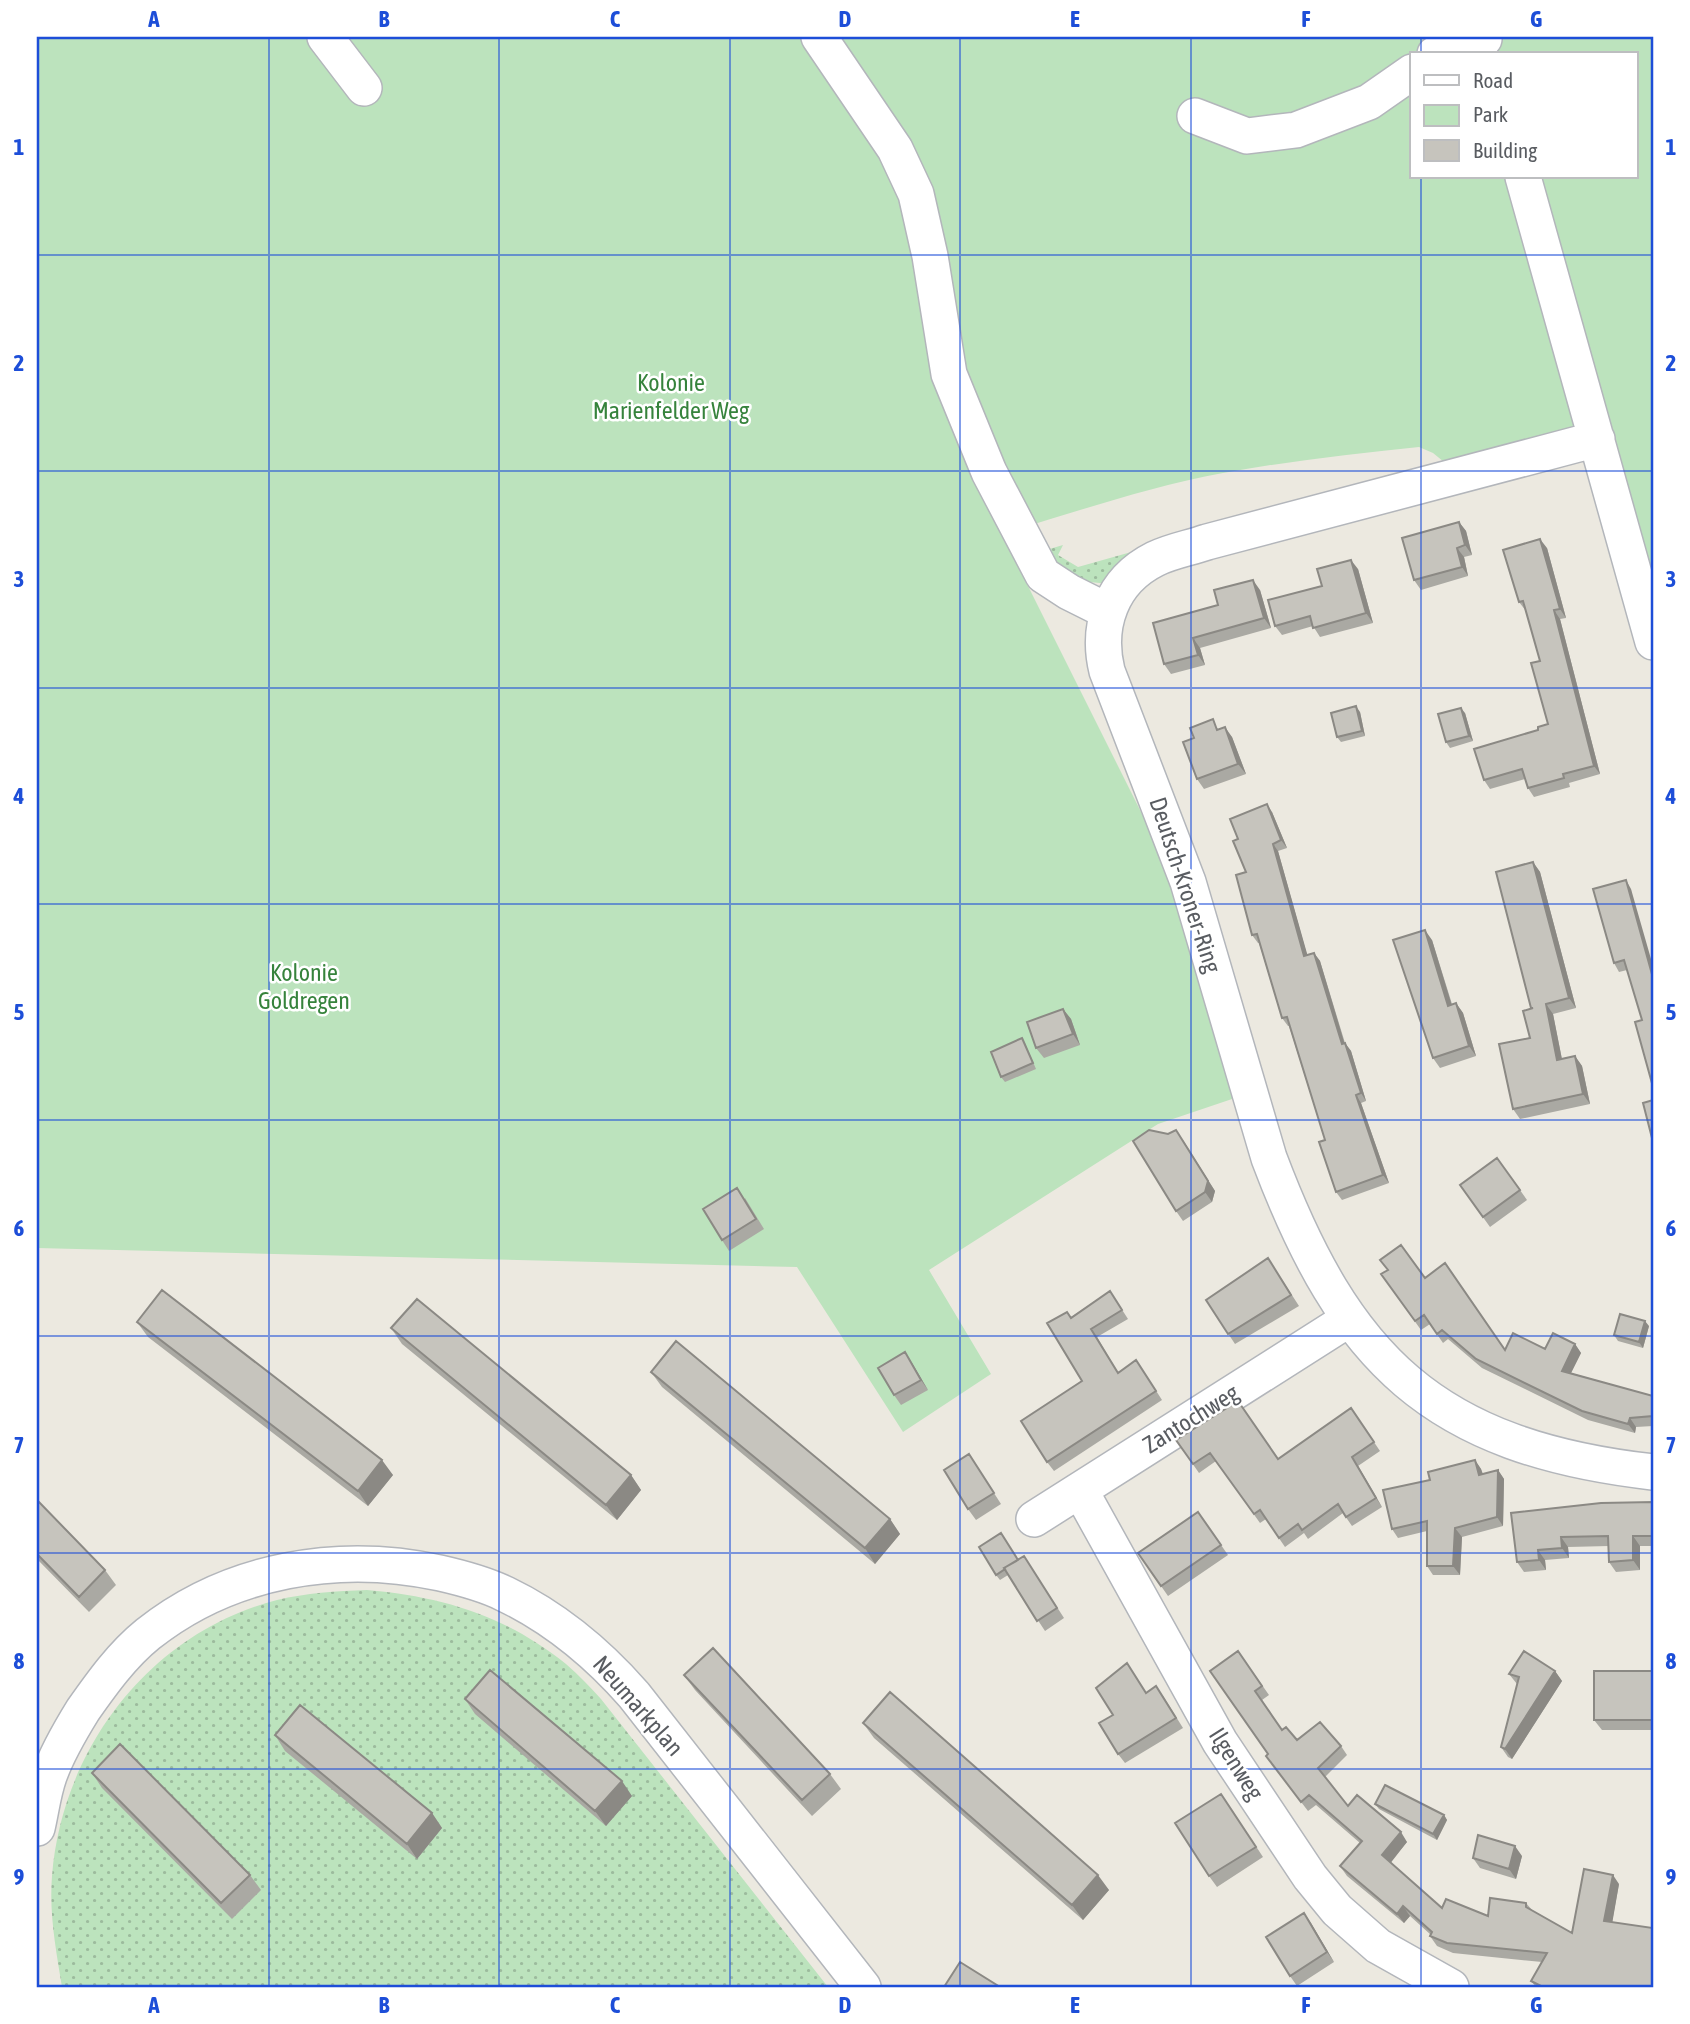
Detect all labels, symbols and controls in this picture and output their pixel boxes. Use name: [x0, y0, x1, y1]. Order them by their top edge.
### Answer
text: A: [147, 6, 160, 32]
text: B: [379, 6, 390, 32]
text: C: [610, 6, 621, 32]
text: D: [839, 6, 852, 32]
text: E: [1070, 6, 1080, 32]
text: F: [1301, 6, 1311, 32]
text: G: [1530, 6, 1542, 32]
legend: [1410, 52, 1638, 178]
text: Road: [1473, 68, 1513, 92]
text: Park: [1473, 102, 1508, 126]
text: 1: [14, 134, 25, 160]
text: 1: [1666, 134, 1677, 160]
text: Building: [1473, 138, 1537, 162]
text: 2: [14, 350, 24, 376]
text: 2: [1666, 350, 1676, 376]
park label: Kolonie Marienfelder Weg: [593, 369, 750, 424]
text: 3: [14, 566, 24, 592]
text: 3: [1666, 566, 1676, 592]
text: 4: [13, 783, 25, 809]
text: 4: [1665, 783, 1677, 809]
street label: Deutsch-Kroner-Ring: [1144, 794, 1227, 977]
park label: Kolonie Goldregen: [258, 959, 350, 1014]
text: 5: [14, 999, 25, 1025]
text: 5: [1666, 999, 1677, 1025]
text: 6: [14, 1215, 25, 1241]
text: 6: [1666, 1215, 1677, 1241]
street label: Zantochweg: [1138, 1378, 1244, 1458]
text: 7: [14, 1432, 24, 1458]
text: 7: [1666, 1432, 1676, 1458]
text: 8: [14, 1648, 25, 1674]
text: 8: [1666, 1648, 1677, 1674]
street label: Neumarkplan: [588, 1650, 689, 1761]
street label: Ilgenweg: [1204, 1723, 1269, 1805]
text: 9: [14, 1864, 25, 1890]
text: 9: [1666, 1864, 1677, 1890]
text: A: [147, 1992, 160, 2018]
text: B: [379, 1992, 390, 2018]
text: C: [610, 1992, 621, 2018]
text: D: [839, 1992, 852, 2018]
text: E: [1070, 1992, 1080, 2018]
text: F: [1301, 1992, 1311, 2018]
text: G: [1530, 1992, 1542, 2018]

